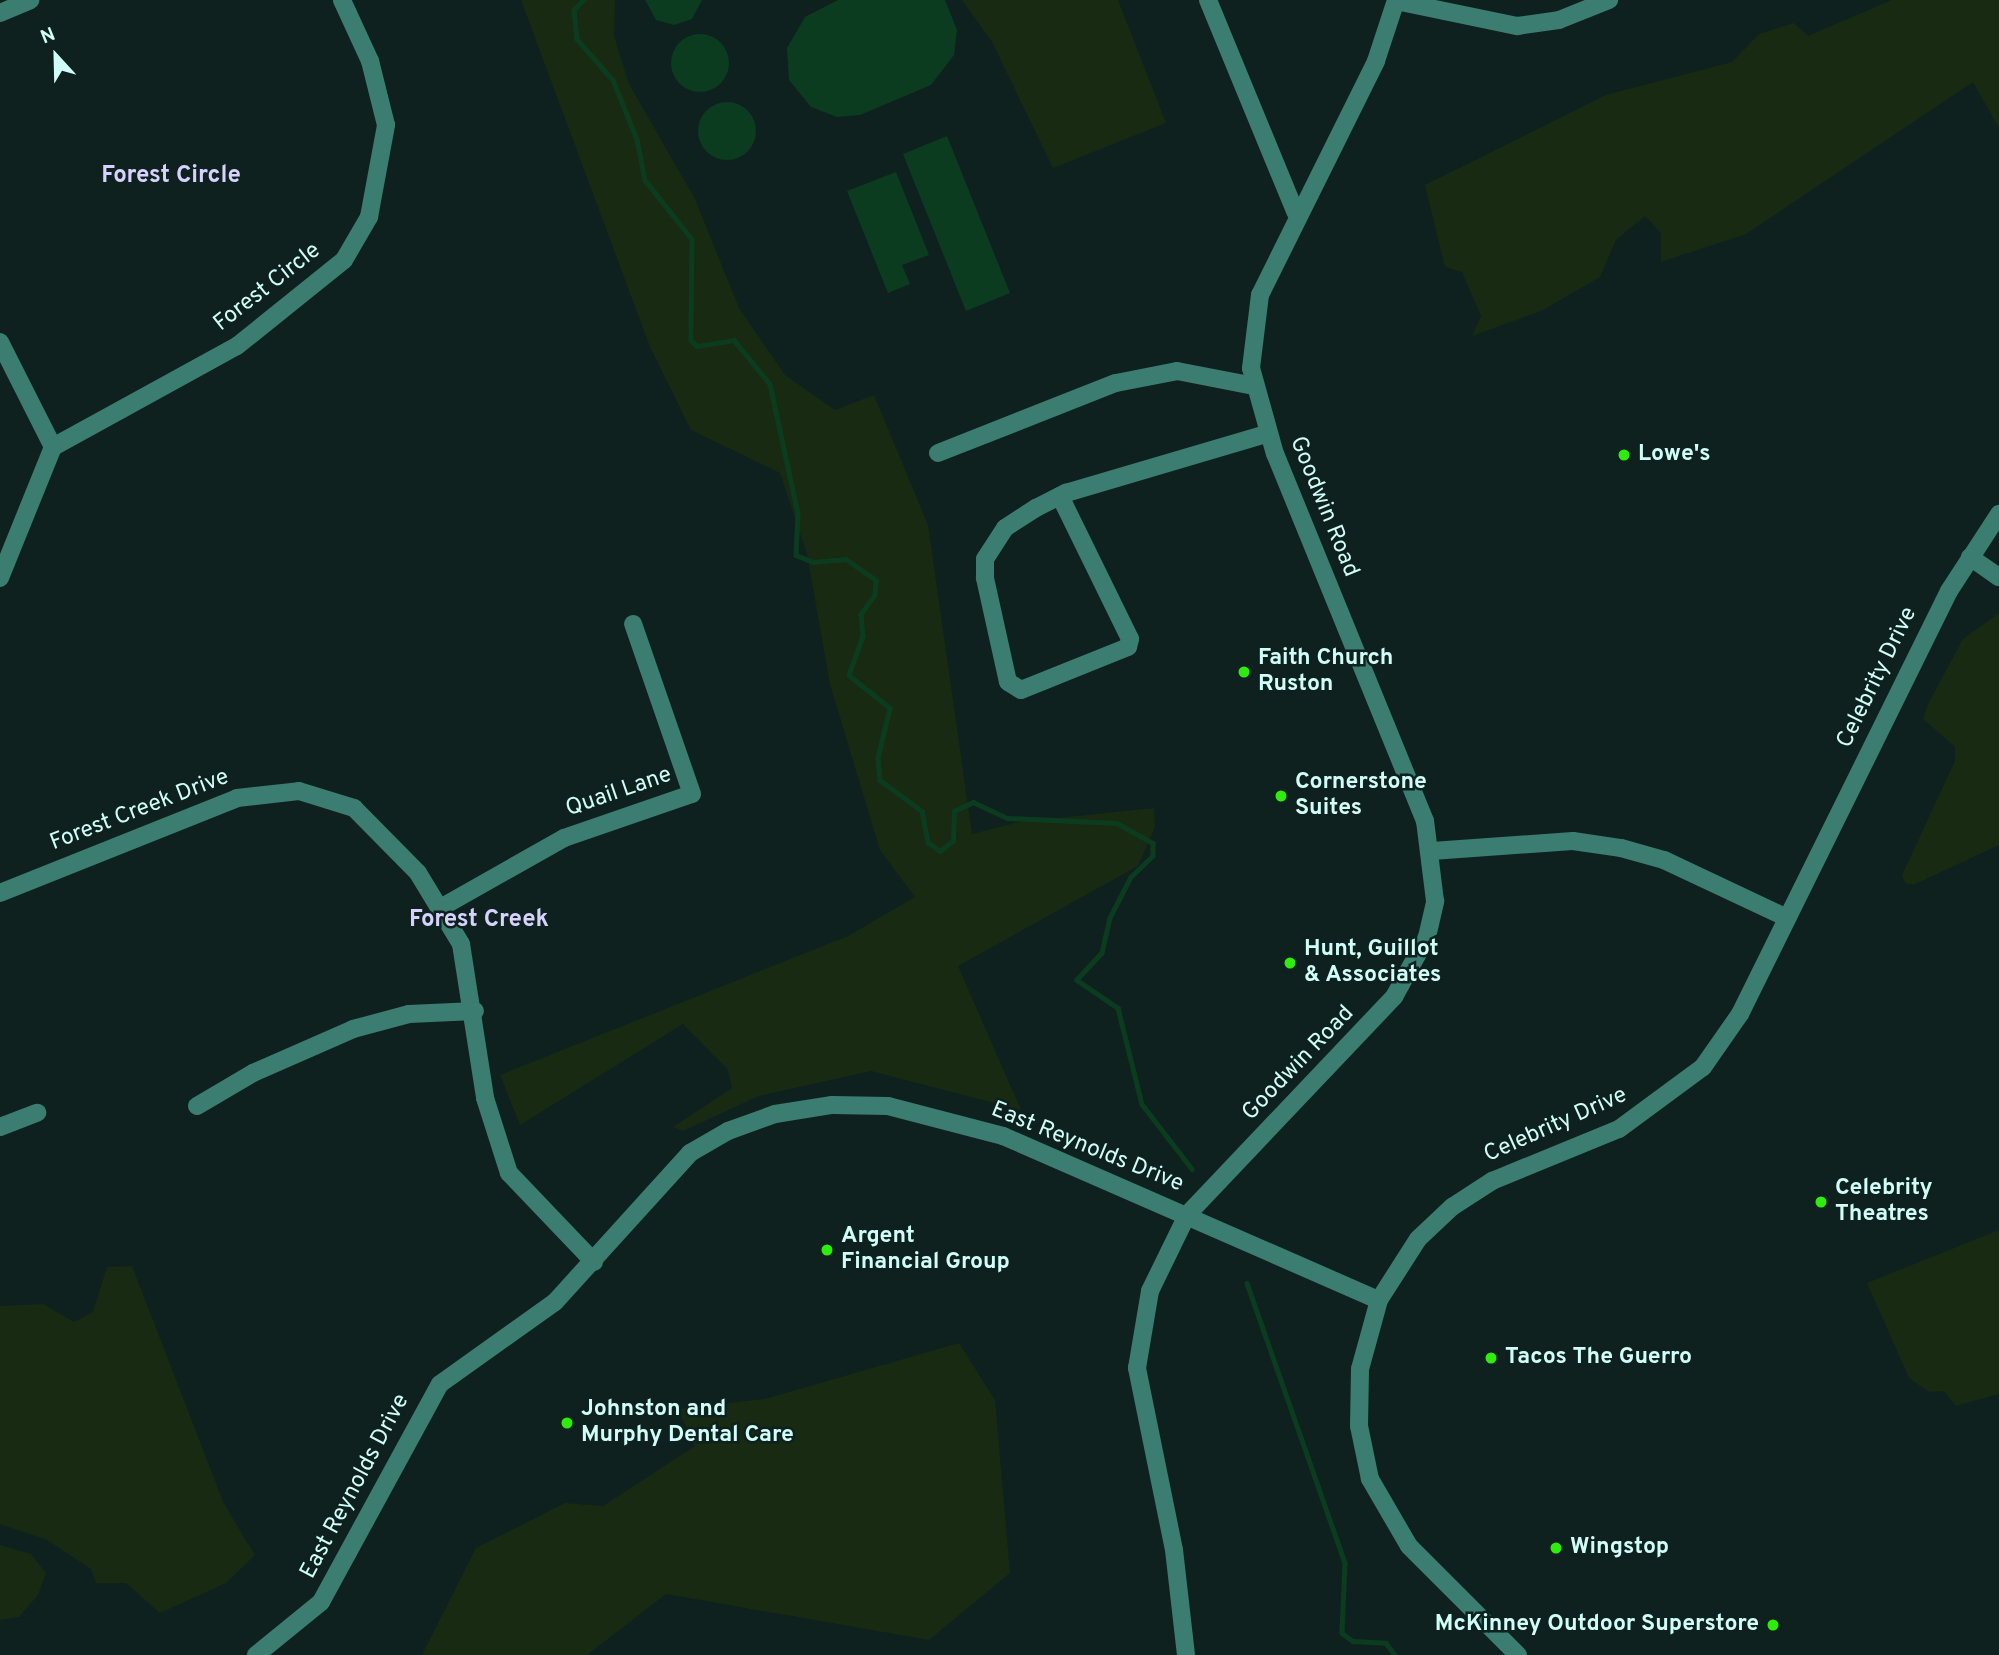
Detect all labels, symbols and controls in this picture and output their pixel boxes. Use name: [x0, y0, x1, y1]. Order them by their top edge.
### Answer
north arrow: [21, 21, 91, 91]
text: N: [37, 23, 59, 50]
district label: Forest Circle: [101, 163, 241, 191]
street label: Forest Circle: [209, 238, 327, 338]
street label: Goodwin Road: [1282, 433, 1364, 581]
place label: Lowe's: [1638, 441, 1711, 469]
marker: Lowe's: [1616, 447, 1632, 463]
street label: Celebrity Drive: [1832, 603, 1924, 753]
place label: Faith Church Ruston: [1258, 645, 1393, 699]
marker: Faith Church Ruston: [1236, 664, 1252, 680]
street label: Quail Lane: [562, 762, 676, 824]
street label: Forest Creek Drive: [47, 764, 233, 858]
place label: Cornerstone Suites: [1295, 769, 1427, 823]
marker: Cornerstone Suites: [1273, 788, 1289, 804]
district label: Forest Creek: [409, 907, 549, 935]
place label: Hunt, Guillot & Associates: [1304, 936, 1442, 990]
marker: Hunt, Guillot & Associates: [1282, 955, 1298, 971]
street label: Goodwin Road: [1237, 1001, 1361, 1127]
street label: Celebrity Drive: [1480, 1082, 1632, 1170]
street label: East Reynolds Drive: [987, 1097, 1187, 1199]
place label: Celebrity Theatres: [1835, 1175, 1933, 1229]
marker: Celebrity Theatres: [1813, 1194, 1829, 1210]
place label: Argent Financial Group: [841, 1223, 1010, 1277]
marker: Argent Financial Group: [819, 1242, 835, 1258]
place label: Tacos The Guerro: [1505, 1344, 1692, 1372]
marker: Tacos The Guerro: [1483, 1350, 1499, 1366]
street label: East Reynolds Drive: [296, 1390, 416, 1584]
place label: Johnston and Murphy Dental Care: [581, 1396, 794, 1450]
marker: Johnston and Murphy Dental Care: [559, 1415, 575, 1431]
place label: Wingstop: [1570, 1534, 1669, 1562]
marker: Wingstop: [1548, 1540, 1564, 1556]
place label: McKinney Outdoor Superstore: [1435, 1611, 1759, 1639]
marker: McKinney Outdoor Superstore: [1765, 1617, 1781, 1633]

